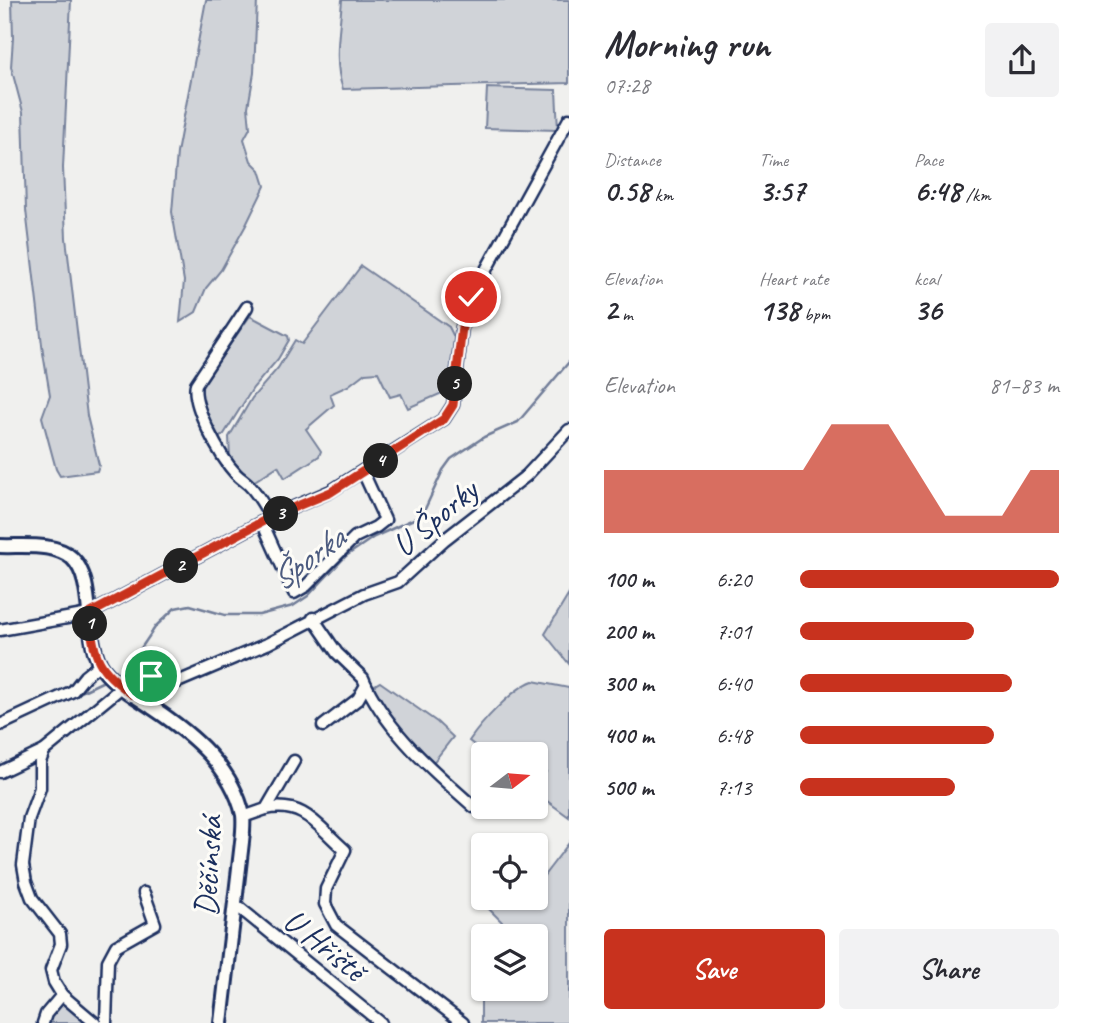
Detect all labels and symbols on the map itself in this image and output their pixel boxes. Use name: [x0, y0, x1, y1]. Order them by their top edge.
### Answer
pin: [441, 267, 501, 327]
pin: 5: [438, 366, 472, 402]
pin: 4: [364, 444, 398, 478]
street label: U Šporky: [383, 468, 488, 566]
pin: 3: [264, 496, 298, 532]
water label: Šporka: [261, 514, 356, 601]
pin: 2: [164, 548, 198, 584]
pin: 1: [72, 606, 108, 642]
pin: [121, 646, 181, 706]
north arrow: [471, 742, 548, 819]
street label: Děčínská: [184, 811, 232, 917]
street label: U Hřiště: [275, 899, 378, 994]

